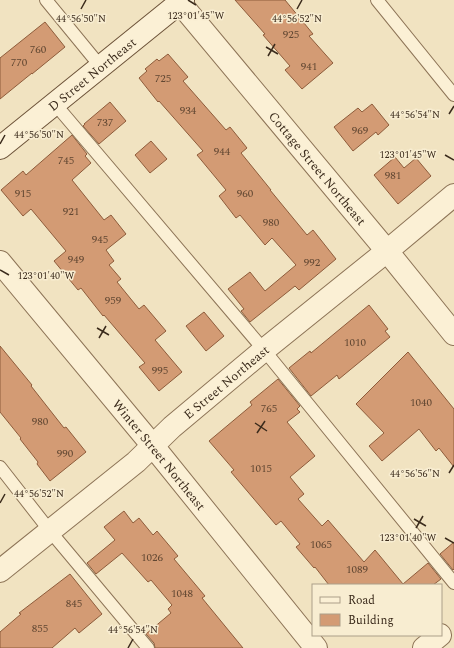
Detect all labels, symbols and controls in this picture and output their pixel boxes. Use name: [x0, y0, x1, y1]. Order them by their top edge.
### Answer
text: 123°01'45"W: [168, 8, 225, 24]
text: 44°56'50"N: [56, 11, 106, 27]
text: 44°56'52"N: [272, 11, 322, 27]
house number: 925: [283, 26, 299, 43]
street label: D Street Northeast: [44, 32, 141, 116]
house number: 760: [30, 41, 47, 58]
house number: 770: [11, 54, 28, 71]
house number: 941: [301, 58, 317, 75]
house number: 725: [155, 70, 171, 87]
house number: 934: [180, 102, 197, 119]
street label: Cottage Street Northeast: [263, 107, 371, 231]
text: 44°56'54"N: [390, 107, 440, 123]
house number: 737: [97, 114, 114, 131]
house number: 969: [352, 122, 369, 139]
text: 44°56'50"N: [14, 127, 64, 143]
house number: 944: [214, 143, 231, 160]
text: 123°01'45"W: [380, 147, 437, 163]
house number: 745: [58, 152, 74, 169]
house number: 981: [385, 167, 401, 184]
house number: 915: [15, 185, 31, 202]
house number: 960: [237, 185, 254, 202]
house number: 921: [63, 203, 79, 220]
house number: 980: [263, 214, 280, 231]
house number: 945: [92, 231, 108, 248]
house number: 949: [68, 251, 85, 268]
house number: 992: [304, 254, 321, 271]
text: 123°01'40"W: [18, 268, 75, 284]
house number: 959: [105, 292, 122, 309]
house number: 1010: [344, 334, 366, 351]
street label: E Street Northeast: [179, 340, 274, 424]
house number: 995: [152, 362, 168, 379]
house number: 1040: [410, 394, 432, 411]
street label: Winter Street Northeast: [107, 395, 210, 515]
house number: 765: [261, 400, 277, 417]
house number: 980: [32, 413, 49, 430]
house number: 990: [57, 445, 74, 462]
house number: 1015: [250, 460, 272, 477]
text: 44°56'56"N: [390, 466, 440, 482]
text: 44°56'52"N: [14, 486, 64, 502]
text: 123°01'40"W: [380, 530, 437, 546]
house number: 1065: [310, 536, 332, 553]
house number: 1026: [141, 549, 163, 566]
house number: 1089: [346, 561, 368, 578]
legend: [312, 584, 442, 636]
house number: 1048: [171, 585, 193, 602]
text: Road: [348, 591, 375, 610]
house number: 845: [66, 595, 82, 612]
text: Building: [348, 611, 394, 630]
house number: 855: [32, 620, 48, 637]
text: 44°56'54"N: [108, 622, 158, 638]

